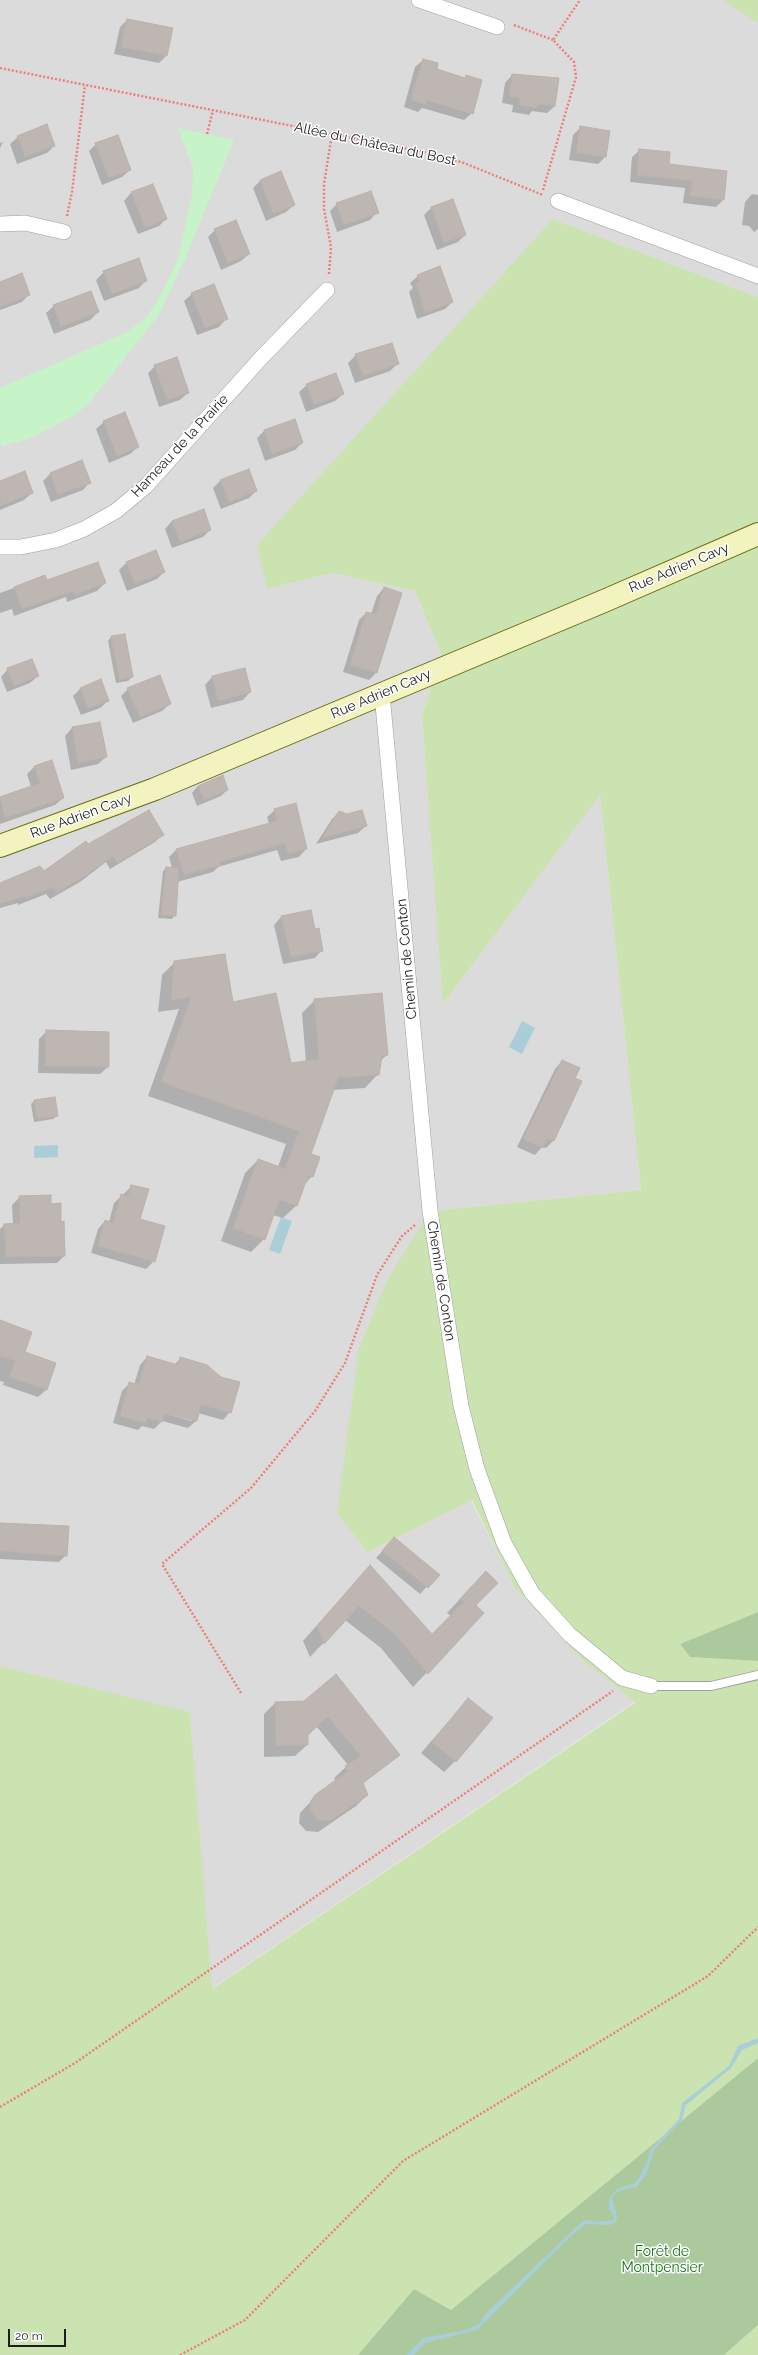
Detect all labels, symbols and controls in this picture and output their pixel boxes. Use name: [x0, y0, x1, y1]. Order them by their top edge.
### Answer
street label: Allée du Château du Bost: [293, 119, 457, 169]
street label: Hameau de la Prairie: [128, 391, 232, 501]
street label: Rue Adrien Cavy: [626, 539, 732, 597]
street label: Rue Adrien Cavy: [328, 665, 434, 723]
street label: Rue Adrien Cavy: [28, 790, 134, 842]
street label: Chemin de Conton: [393, 898, 421, 1020]
street label: Chemin de Conton: [423, 1220, 459, 1342]
park label: Forêt de Montpensier: [621, 2244, 703, 2276]
scale bar: [10, 2321, 68, 2347]
text: 20 m: [15, 2329, 43, 2343]

